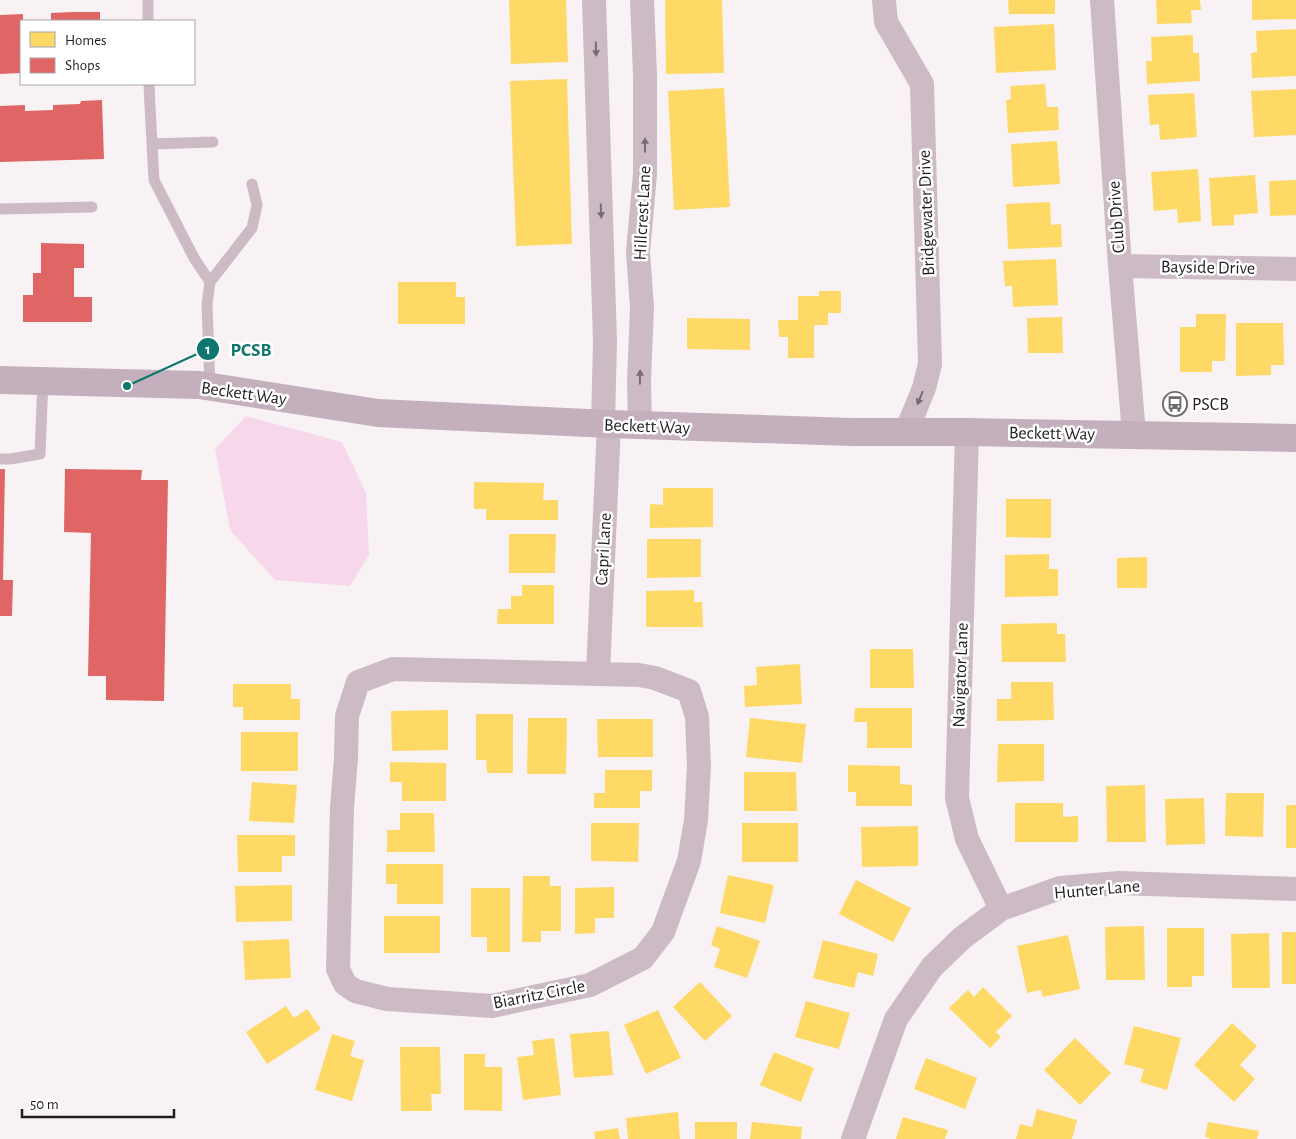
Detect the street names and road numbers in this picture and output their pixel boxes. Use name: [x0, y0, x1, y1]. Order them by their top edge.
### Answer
street label: Bridgewater Drive: [916, 150, 938, 276]
street label: Hillcrest Lane: [632, 165, 654, 261]
street label: Club Drive: [1105, 180, 1129, 254]
street label: Bayside Drive: [1161, 258, 1255, 278]
street label: Beckett Way: [200, 379, 288, 409]
street label: Beckett Way: [604, 416, 691, 438]
street label: Beckett Way: [1009, 424, 1096, 444]
street label: Capri Lane: [593, 512, 615, 586]
street label: Navigator Lane: [950, 622, 972, 728]
street label: Hunter Lane: [1053, 877, 1141, 903]
street label: Biarritz Circle: [492, 977, 587, 1013]

